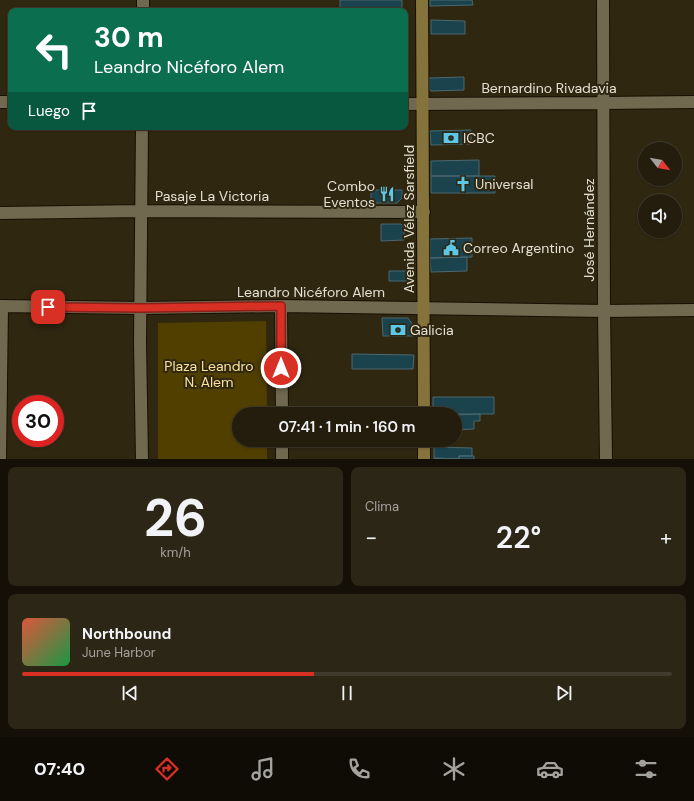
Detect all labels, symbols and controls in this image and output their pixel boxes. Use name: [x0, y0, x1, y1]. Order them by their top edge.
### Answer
text: 30 m: [94, 19, 164, 56]
icon: left: [28, 24, 80, 76]
text: Leandro Nicéforo Alem: [94, 55, 284, 79]
street label: Bernardino Rivadavia: [481, 79, 617, 97]
icon: arrive: [78, 100, 100, 122]
text: Luego: [28, 101, 70, 121]
bank icon: ICBC: [442, 129, 460, 147]
place label: ICBC: [463, 129, 495, 147]
north arrow: [638, 142, 682, 186]
map controls: [638, 142, 682, 238]
street label: Avenida Vélez Sarsfield: [400, 145, 418, 293]
church icon: Universal: [454, 175, 472, 193]
place label: Universal: [475, 175, 534, 193]
place label: Combo Eventos: [323, 177, 375, 211]
street label: José Hernández: [580, 178, 598, 282]
restaurant icon: Combo Eventos: [378, 185, 396, 203]
street label: Pasaje La Victoria: [155, 187, 269, 205]
button: sound: [638, 194, 682, 238]
public building icon: Correo Argentino: [442, 239, 460, 257]
place label: Correo Argentino: [463, 239, 574, 257]
street label: Leandro Nicéforo Alem: [237, 283, 385, 301]
pin: [31, 290, 65, 324]
icon: arrive: [37, 296, 59, 318]
bank icon: Galicia: [389, 321, 407, 339]
place label: Galicia: [410, 321, 454, 339]
position arrow: [260, 347, 302, 389]
park label: Plaza Leandro N. Alem: [164, 357, 254, 391]
speed limit sign: 30: [12, 395, 64, 447]
text: 07:41 · 1 min · 160 m: [278, 417, 416, 437]
text: 26: [144, 484, 207, 552]
text: Clima: [365, 498, 399, 515]
text: 22°: [496, 518, 541, 557]
text: −: [365, 523, 377, 552]
text: +: [660, 523, 672, 552]
text: km/h: [160, 544, 191, 561]
text: Northbound: [82, 624, 171, 644]
text: June Harbor: [82, 644, 156, 661]
icon: previous: [119, 682, 141, 704]
icon: pause: [336, 682, 358, 704]
icon: next: [553, 682, 575, 704]
icon: directions: [153, 755, 181, 783]
icon: music: [249, 755, 277, 783]
icon: phone: [345, 755, 373, 783]
icon: climate: [440, 755, 468, 783]
icon: car: [536, 755, 564, 783]
icon: filters: [632, 755, 660, 783]
text: 07:40: [34, 757, 85, 781]

